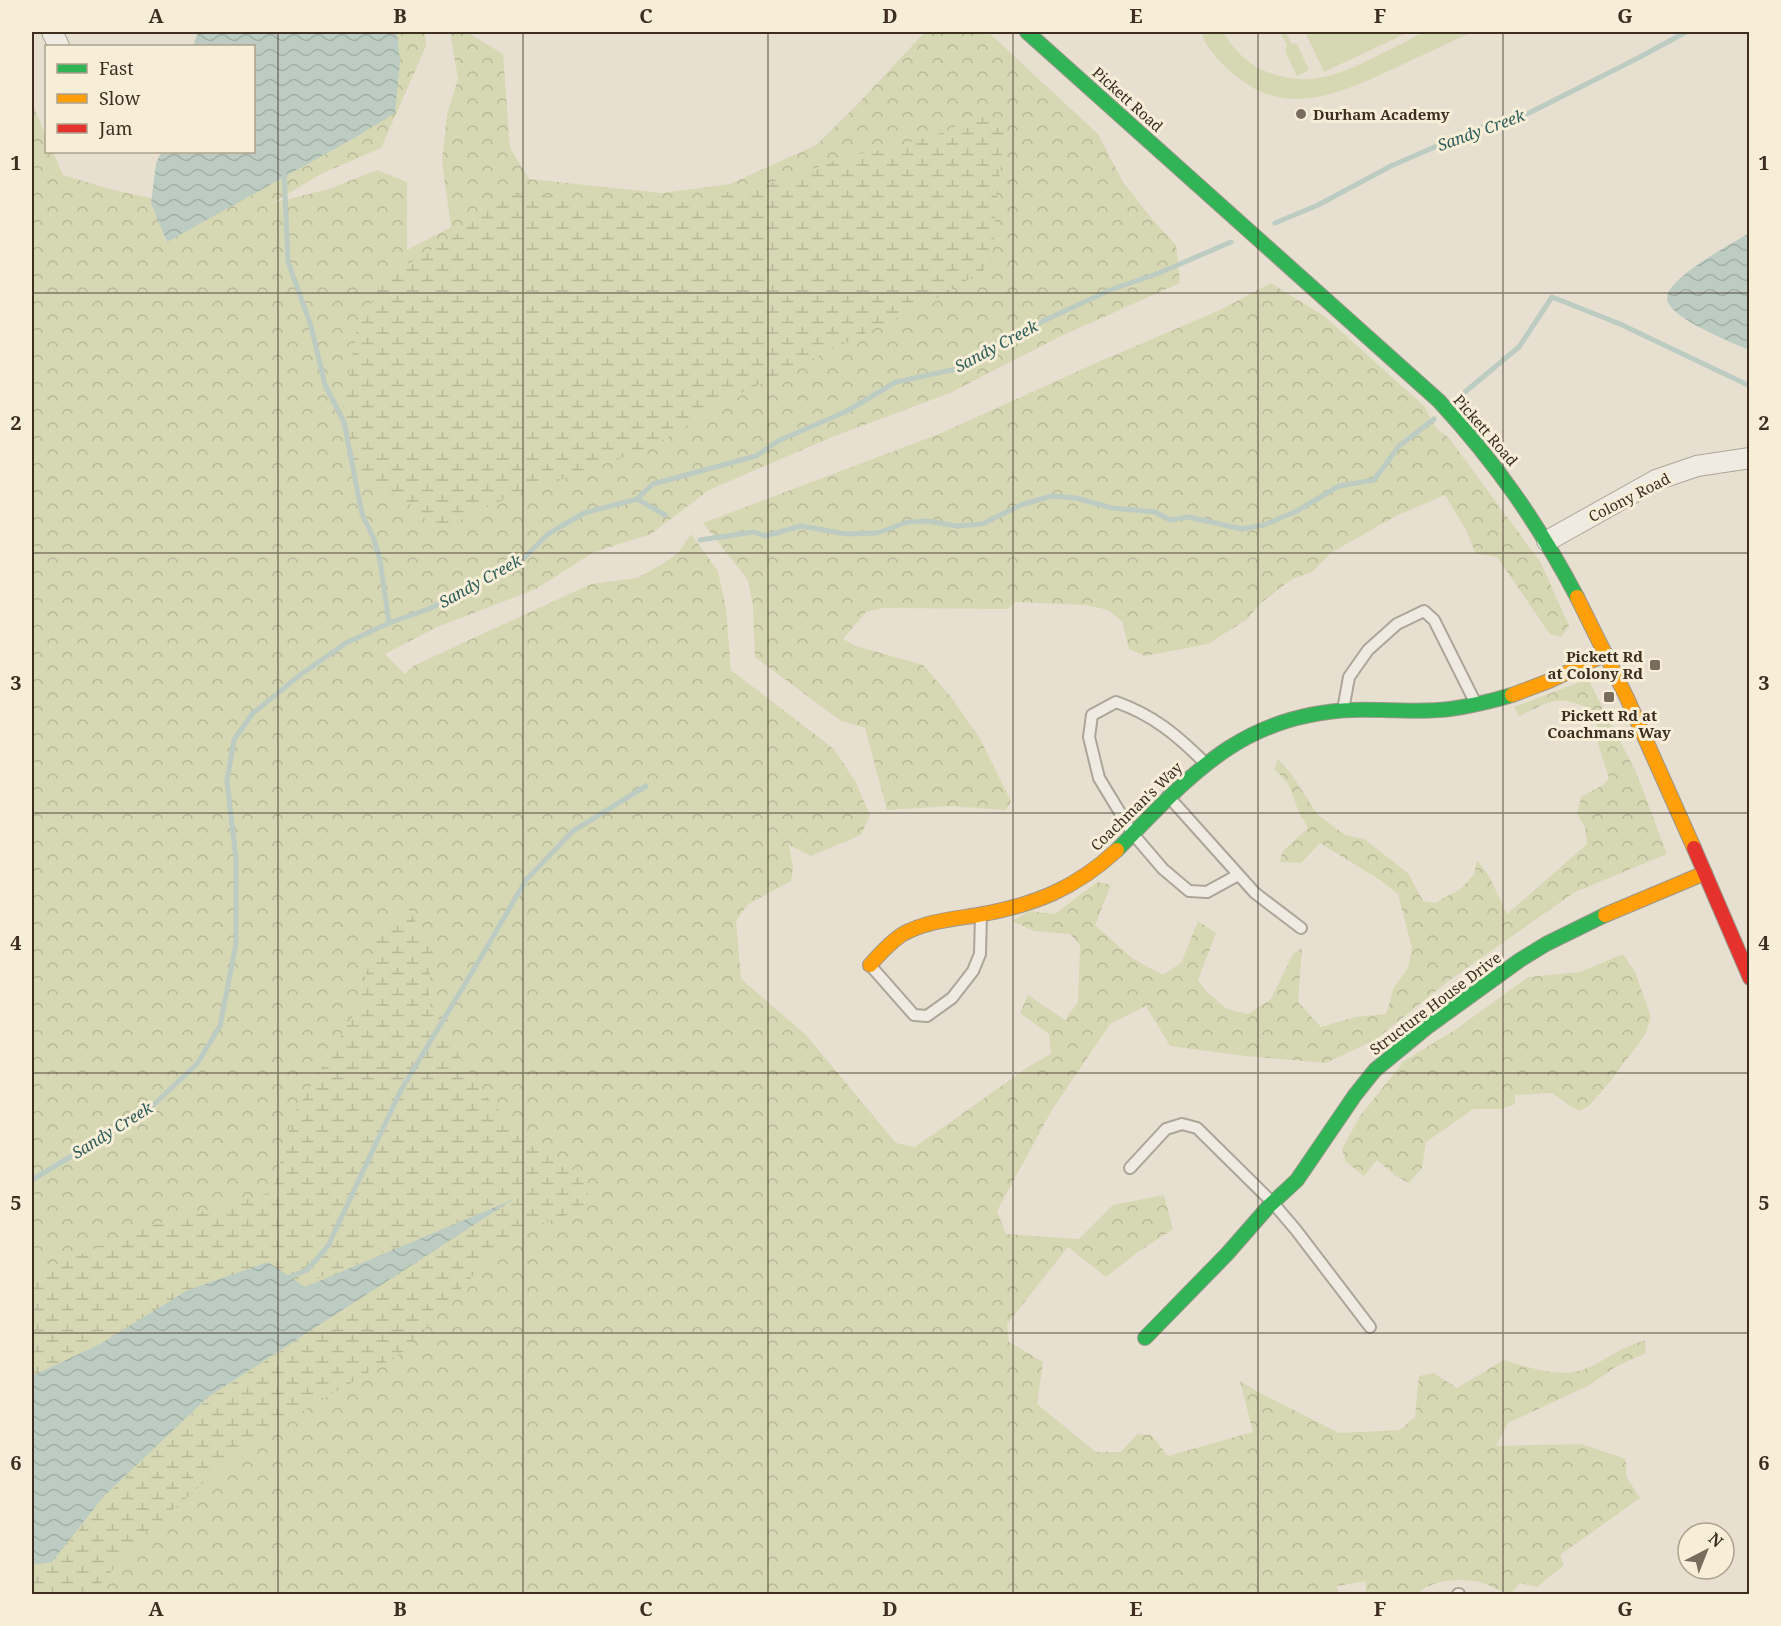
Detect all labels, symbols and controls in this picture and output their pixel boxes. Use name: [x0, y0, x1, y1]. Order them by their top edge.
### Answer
text: A: [148, 2, 164, 29]
text: B: [393, 2, 407, 29]
text: C: [639, 2, 653, 29]
text: D: [882, 2, 898, 29]
text: E: [1129, 2, 1143, 29]
text: F: [1374, 2, 1386, 29]
text: G: [1617, 2, 1633, 29]
legend: [45, 45, 255, 153]
text: Fast: [99, 56, 134, 80]
street label: Pickett Road: [1088, 62, 1168, 136]
text: Slow: [99, 86, 141, 110]
place label: Durham Academy: [1313, 104, 1450, 124]
water label: Sandy Creek: [1434, 104, 1529, 156]
marker: Durham Academy: [1294, 107, 1308, 121]
text: Jam: [98, 116, 133, 140]
text: 1: [10, 149, 22, 176]
text: 1: [1758, 149, 1770, 176]
water label: Sandy Creek: [950, 314, 1042, 377]
street label: Pickett Road: [1449, 390, 1523, 470]
text: 2: [10, 409, 22, 436]
text: 2: [1758, 409, 1770, 436]
street label: Colony Road: [1585, 468, 1673, 526]
water label: Sandy Creek: [435, 549, 526, 613]
place label: Pickett Rd at Colony Rd: [1548, 646, 1643, 683]
marker: Pickett Rd at Colony Rd: [1648, 658, 1662, 672]
text: 3: [10, 669, 22, 696]
text: 3: [1758, 669, 1770, 696]
marker: Pickett Rd at Coachmans Way: [1602, 690, 1616, 704]
place label: Pickett Rd at Coachmans Way: [1547, 705, 1671, 742]
street label: Coachman's Way: [1086, 757, 1187, 855]
text: 4: [10, 929, 22, 956]
text: 4: [1758, 929, 1770, 956]
street label: Structure House Drive: [1365, 947, 1505, 1059]
water label: Sandy Creek: [67, 1096, 157, 1164]
text: 5: [10, 1189, 22, 1216]
text: 5: [1758, 1189, 1770, 1216]
text: 6: [10, 1449, 22, 1476]
text: 6: [1758, 1449, 1770, 1476]
north arrow: [1676, 1521, 1736, 1581]
text: N: [1704, 1527, 1728, 1553]
text: A: [148, 1595, 164, 1622]
text: B: [393, 1595, 407, 1622]
text: C: [639, 1595, 653, 1622]
text: D: [882, 1595, 898, 1622]
text: E: [1129, 1595, 1143, 1622]
text: F: [1374, 1595, 1386, 1622]
text: G: [1617, 1595, 1633, 1622]

